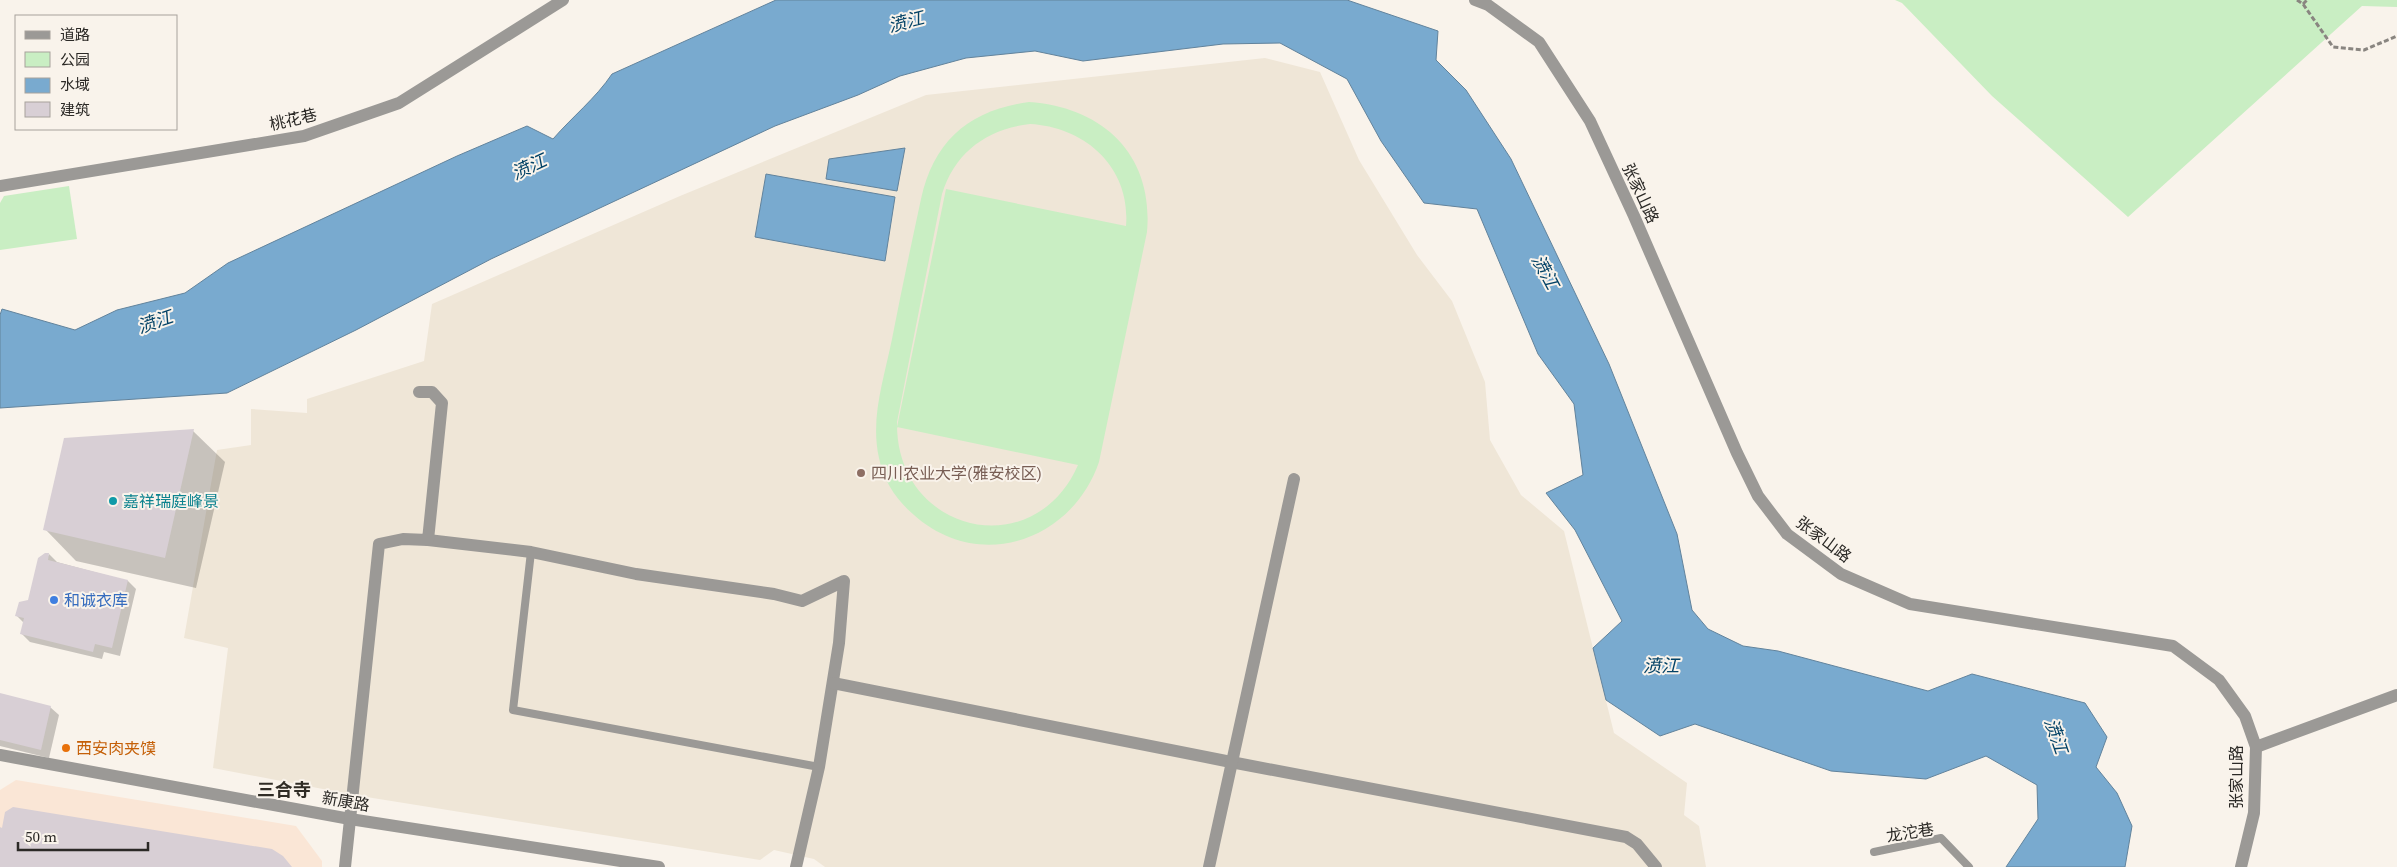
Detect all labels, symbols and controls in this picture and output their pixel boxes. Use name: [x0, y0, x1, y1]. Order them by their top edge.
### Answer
water label: 𣸣江: [885, 5, 928, 38]
legend: [15, 15, 178, 130]
text: 道路: [60, 24, 90, 45]
text: 公园: [60, 49, 90, 70]
text: 水域: [60, 74, 90, 95]
text: 建筑: [60, 99, 90, 120]
street label: 桃花巷: [267, 103, 319, 135]
water label: 𣸣江: [507, 147, 552, 185]
street label: 张家山路: [1618, 159, 1664, 227]
water label: 𣸣江: [1526, 250, 1566, 295]
water label: 𣸣江: [134, 303, 178, 339]
place label: 四川农业大学(雅安校区): [871, 462, 1042, 484]
marker: 四川农业大学(雅安校区): [855, 467, 867, 479]
place label: 嘉祥瑞庭峰景: [123, 490, 219, 512]
marker: 嘉祥瑞庭峰景: [107, 495, 119, 507]
street label: 张家山路: [1792, 511, 1856, 567]
place label: 和诚衣库: [64, 589, 128, 611]
marker: 和诚衣库: [48, 594, 60, 606]
water label: 𣸣江: [1643, 653, 1681, 678]
water label: 𣸣江: [2039, 715, 2075, 759]
place label: 西安肉夹馍: [76, 737, 156, 759]
marker: 西安肉夹馍: [60, 742, 72, 754]
street label: 张家山路: [2225, 745, 2247, 809]
district label: 三合寺: [257, 777, 311, 802]
street label: 新康路: [320, 786, 372, 816]
street label: 龙沱巷: [1885, 817, 1935, 847]
scale bar: [18, 820, 148, 852]
text: 50 m: [25, 826, 57, 847]

